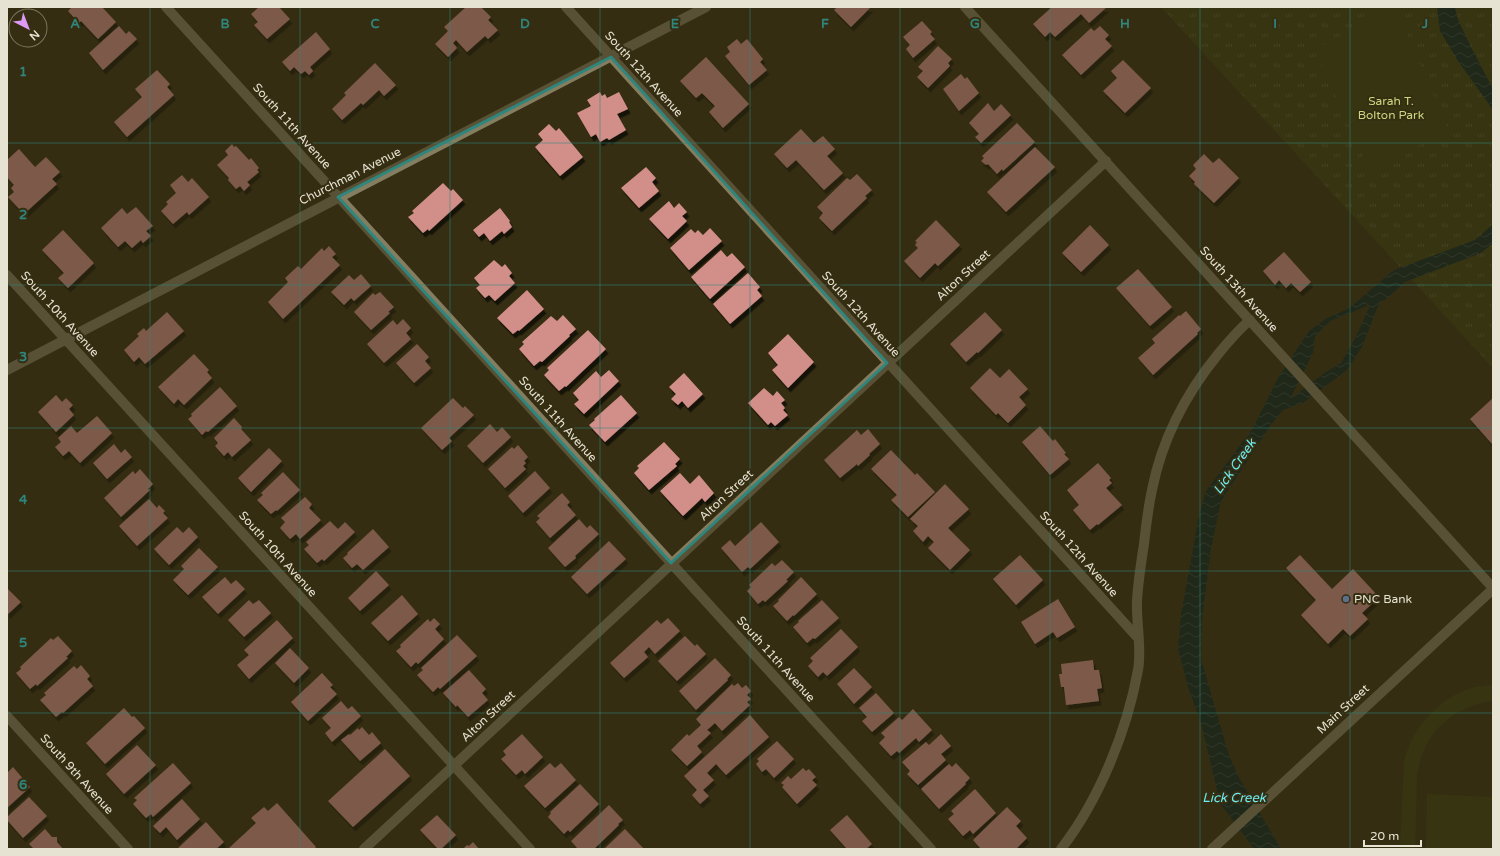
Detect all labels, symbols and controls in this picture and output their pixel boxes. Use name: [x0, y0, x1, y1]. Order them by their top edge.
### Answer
north arrow: [8, 8, 48, 48]
text: A: [70, 16, 80, 32]
text: B: [220, 16, 230, 32]
text: C: [370, 16, 380, 32]
text: D: [520, 16, 530, 32]
text: E: [671, 16, 679, 32]
text: F: [821, 16, 829, 32]
text: G: [970, 16, 980, 32]
text: H: [1120, 16, 1130, 32]
text: I: [1273, 16, 1277, 32]
text: J: [1421, 16, 1428, 32]
text: N: [27, 27, 42, 43]
street label: South 12th Avenue: [602, 28, 686, 120]
text: 1: [19, 64, 27, 80]
street label: South 11th Avenue: [250, 80, 334, 172]
park label: Sarah T. Bolton Park: [1358, 94, 1425, 122]
street label: Churchman Avenue: [297, 144, 403, 208]
text: 2: [19, 207, 27, 223]
street label: South 13th Avenue: [1197, 243, 1281, 335]
street label: Alton Street: [933, 246, 993, 303]
street label: South 10th Avenue: [18, 268, 102, 360]
street label: South 12th Avenue: [819, 268, 903, 360]
text: 3: [19, 349, 27, 365]
street label: South 11th Avenue: [516, 373, 600, 465]
water label: Lick Creek: [1210, 435, 1260, 497]
street label: Alton Street: [696, 466, 756, 523]
text: 4: [19, 492, 28, 508]
street label: South 10th Avenue: [236, 508, 320, 600]
street label: South 12th Avenue: [1037, 508, 1121, 600]
place label: PNC Bank: [1354, 592, 1413, 606]
marker: PNC Bank: [1341, 594, 1351, 604]
street label: South 11th Avenue: [734, 613, 818, 705]
text: 5: [19, 635, 27, 651]
street label: Main Street: [1314, 681, 1372, 737]
street label: Alton Street: [458, 687, 518, 744]
street label: South 9th Avenue: [37, 731, 117, 817]
text: 6: [19, 777, 27, 793]
water label: Lick Creek: [1202, 790, 1267, 806]
scale bar: [1364, 822, 1421, 848]
text: 20 m: [1370, 829, 1399, 843]

